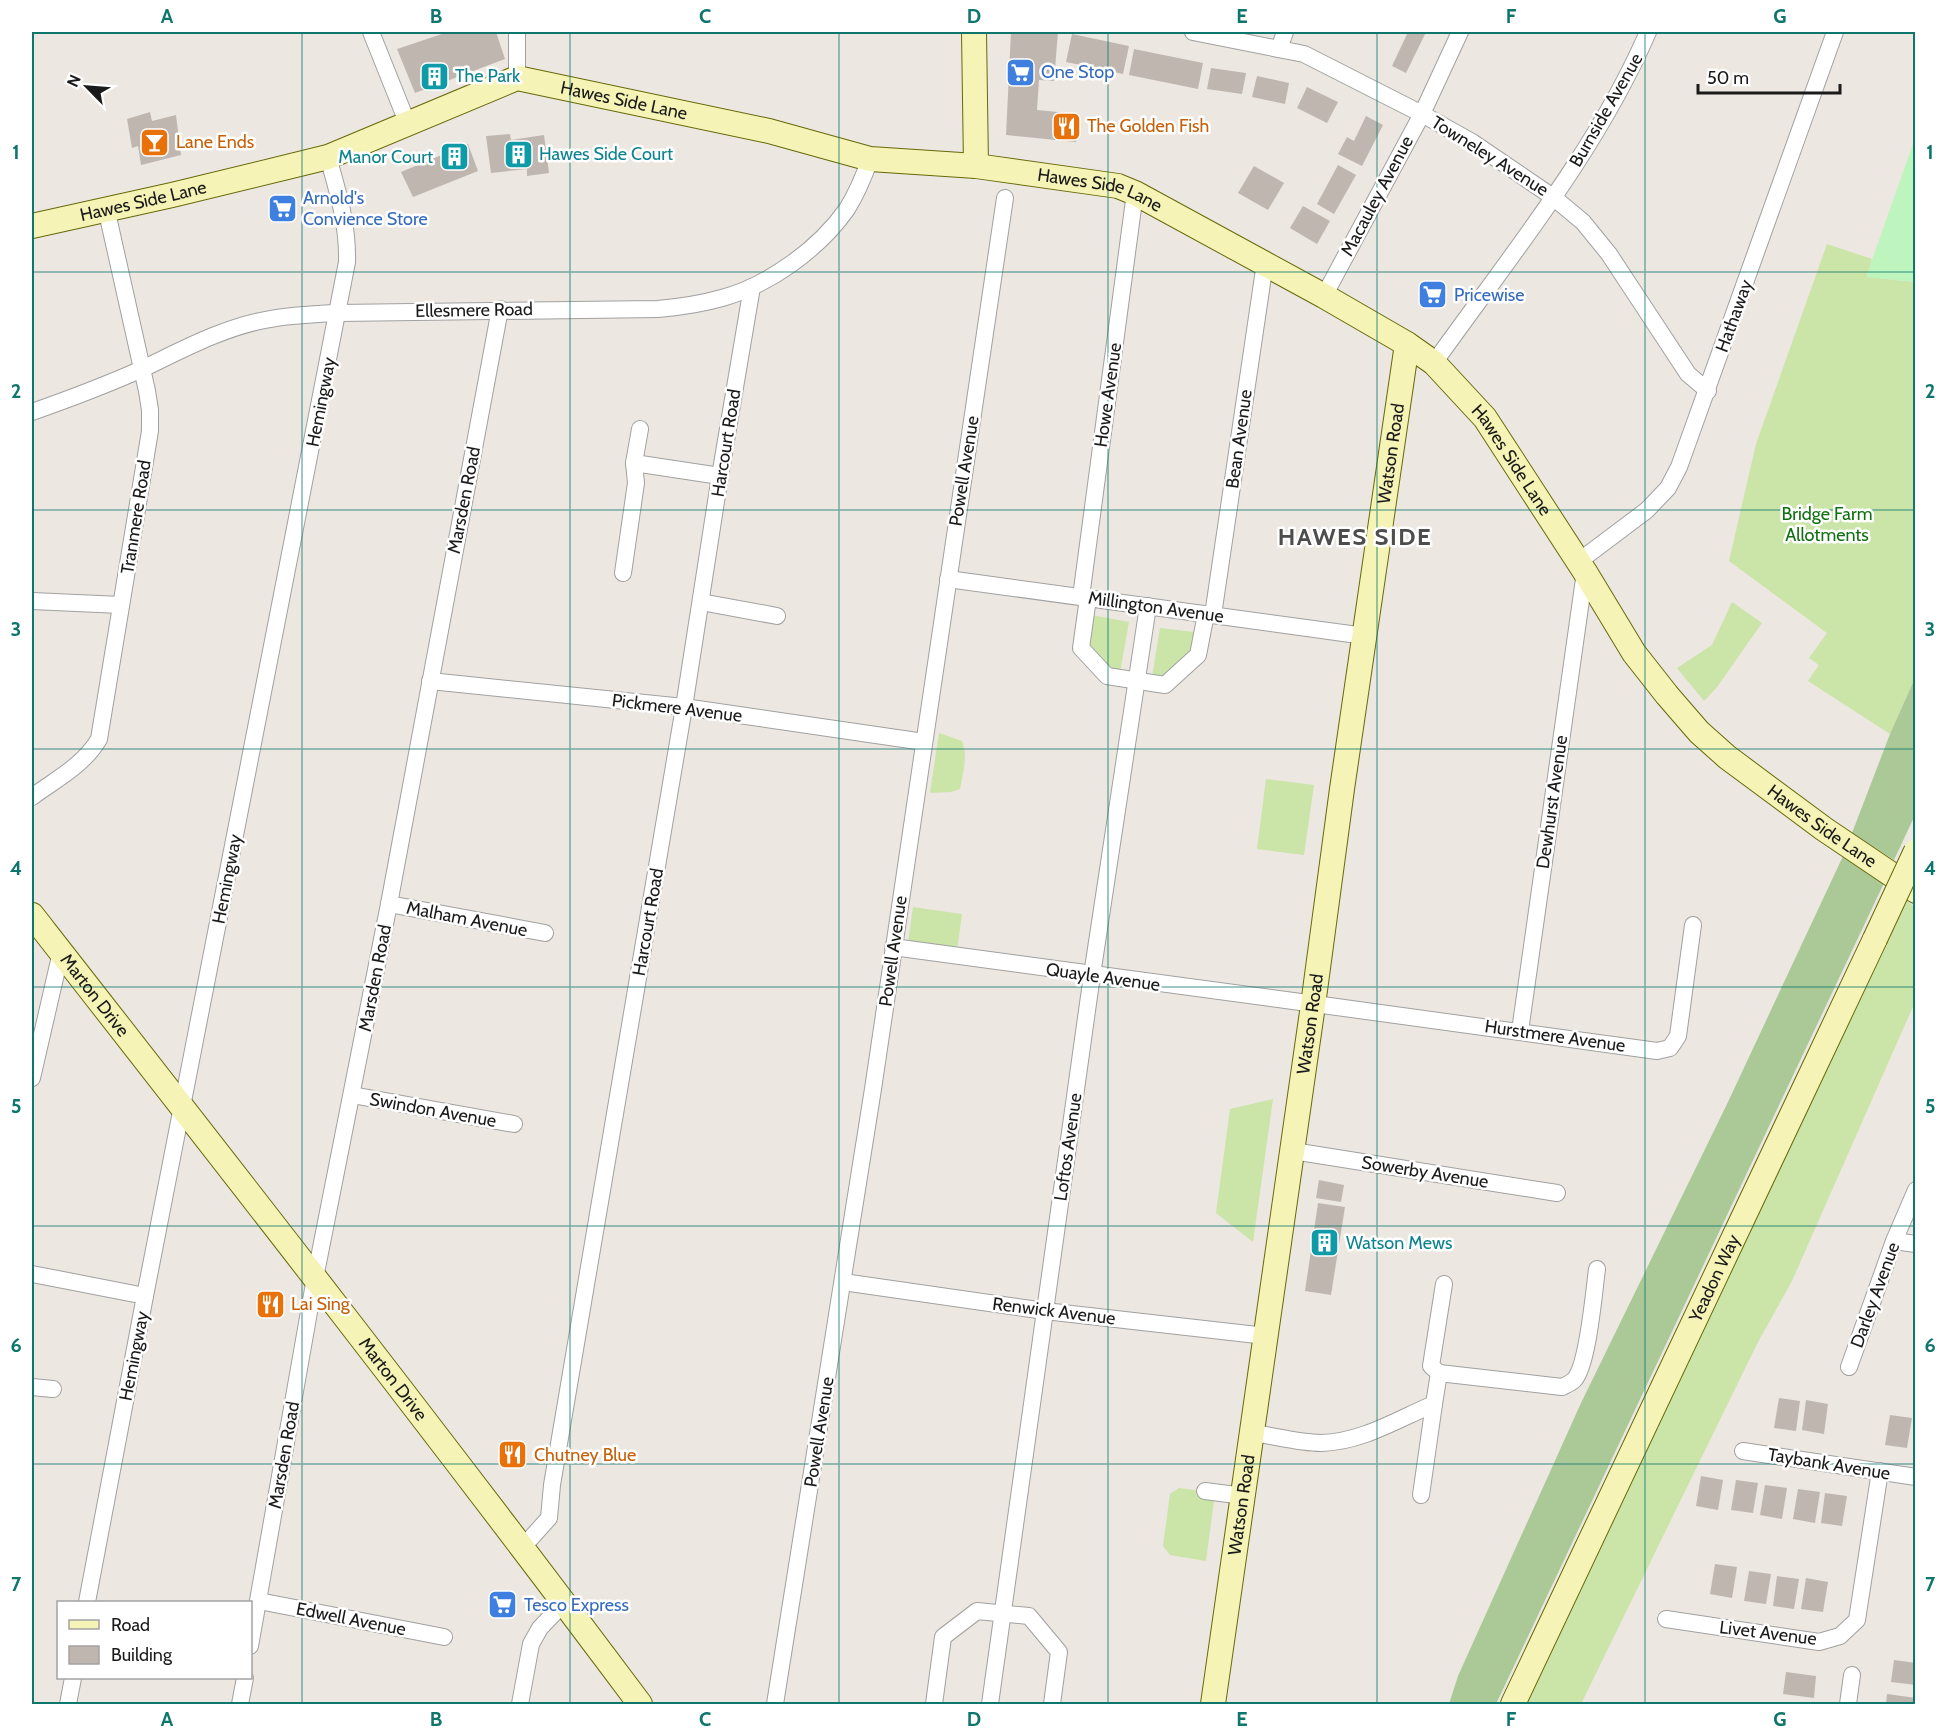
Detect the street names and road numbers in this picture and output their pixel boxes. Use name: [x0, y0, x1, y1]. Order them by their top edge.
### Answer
street label: Burnside Avenue: [1565, 49, 1647, 171]
street label: Hawes Side Lane: [558, 76, 689, 125]
street label: Towneley Avenue: [1427, 111, 1553, 201]
street label: Macauley Avenue: [1336, 132, 1418, 260]
street label: Hawes Side Lane: [1036, 164, 1166, 217]
street label: Hawes Side Lane: [78, 176, 209, 226]
street label: Hathaway: [1711, 277, 1757, 355]
street label: Ellesmere Road: [415, 298, 533, 322]
street label: Howe Avenue: [1090, 341, 1126, 449]
street label: Hemingway: [302, 355, 340, 449]
street label: Harcourt Road: [707, 388, 745, 498]
street label: Bean Avenue: [1221, 388, 1257, 490]
street label: Hawes Side Lane: [1467, 400, 1556, 520]
street label: Watson Road: [1373, 402, 1409, 505]
street label: Powell Avenue: [944, 414, 984, 528]
street label: Marsden Road: [443, 445, 485, 555]
street label: Tranmere Road: [116, 458, 156, 576]
street label: Millington Avenue: [1087, 587, 1225, 627]
street label: Pickmere Avenue: [611, 689, 743, 727]
street label: Dewhurst Avenue: [1532, 734, 1572, 870]
street label: Hawes Side Lane: [1763, 780, 1881, 872]
street label: Hemingway: [208, 832, 246, 926]
street label: Harcourt Road: [628, 866, 668, 978]
street label: Powell Avenue: [874, 894, 912, 1008]
street label: Malham Avenue: [405, 896, 529, 942]
street label: Marsden Road: [354, 923, 396, 1033]
street label: Marton Drive: [56, 949, 134, 1041]
street label: Quayle Avenue: [1044, 958, 1162, 996]
street label: Watson Road: [1292, 972, 1328, 1076]
street label: Hurstmere Avenue: [1483, 1015, 1627, 1057]
street label: Swindon Avenue: [368, 1088, 498, 1132]
street label: Loftos Avenue: [1050, 1091, 1086, 1203]
street label: Sowerby Avenue: [1360, 1151, 1490, 1193]
street label: Yeadon Way: [1684, 1231, 1745, 1326]
street label: Darley Avenue: [1846, 1239, 1904, 1351]
street label: Renwick Avenue: [991, 1293, 1117, 1329]
street label: Hemingway: [115, 1309, 153, 1403]
street label: Marton Drive: [354, 1333, 432, 1425]
street label: Powell Avenue: [799, 1375, 839, 1489]
street label: Marsden Road: [264, 1400, 304, 1510]
street label: Taybank Avenue: [1766, 1443, 1892, 1485]
street label: Watson Road: [1223, 1453, 1260, 1557]
street label: Edwell Avenue: [294, 1598, 408, 1640]
street label: Livet Avenue: [1718, 1616, 1818, 1650]

